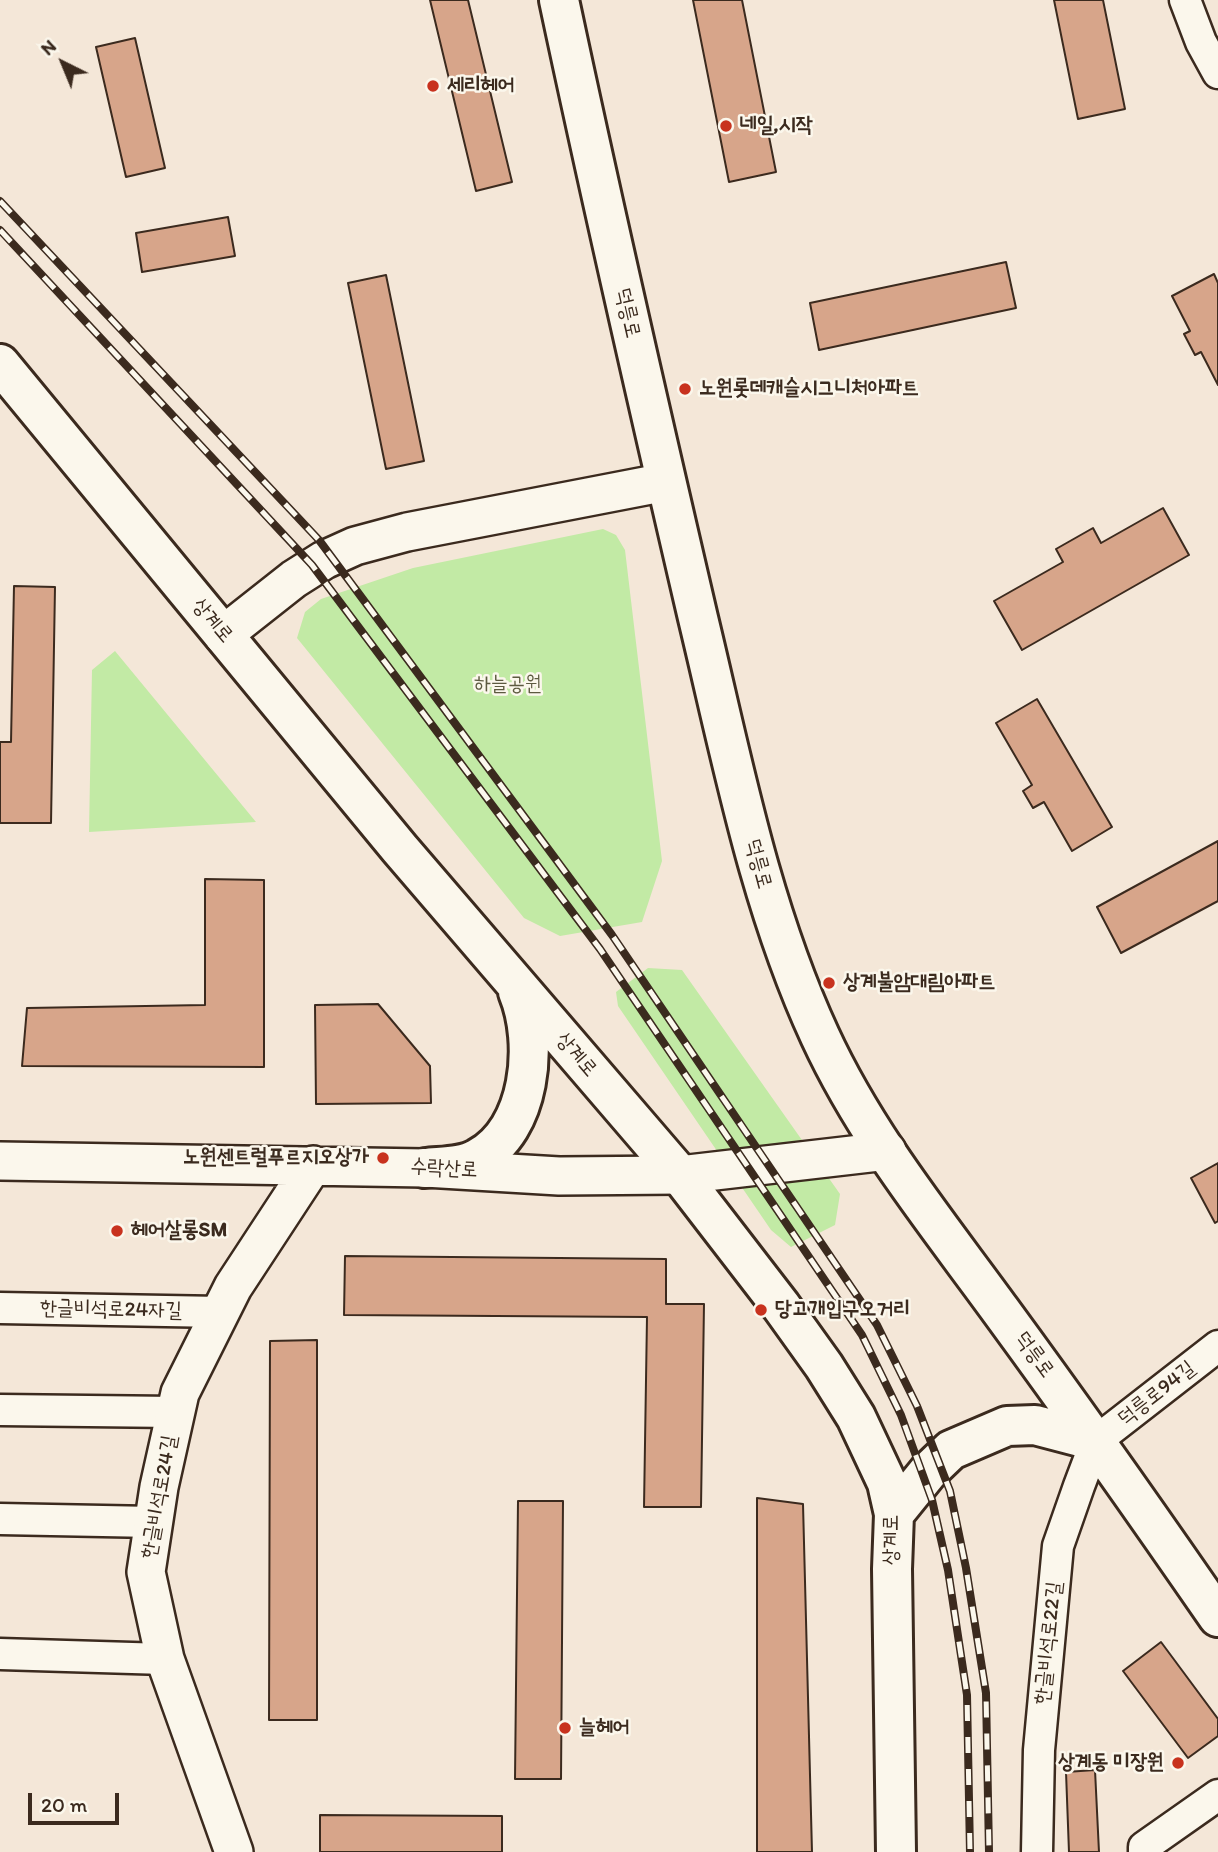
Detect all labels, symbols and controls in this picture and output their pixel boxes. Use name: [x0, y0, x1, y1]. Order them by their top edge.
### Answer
north arrow: [28, 28, 98, 98]
text: N: [36, 34, 61, 60]
place label: 세리헤어: [447, 73, 515, 99]
marker: 세리헤어: [425, 78, 441, 94]
place label: 네일,시작: [740, 113, 813, 139]
marker: 네일,시작: [718, 118, 734, 134]
street label: 덕릉로: [609, 285, 645, 341]
place label: 노원롯데캐슬시그니처아파트: [699, 376, 919, 402]
marker: 노원롯데캐슬시그니처아파트: [677, 381, 693, 397]
street label: 상계로: [186, 593, 238, 649]
park label: 하늘공원: [474, 672, 542, 698]
street label: 덕릉로: [739, 836, 777, 892]
place label: 상계불암대림아파트: [843, 970, 995, 996]
marker: 상계불암대림아파트: [821, 975, 837, 991]
street label: 상계로: [550, 1028, 602, 1082]
place label: 노원센트럴푸르지오상가: [183, 1145, 369, 1171]
marker: 노원센트럴푸르지오상가: [375, 1150, 391, 1166]
street label: 수락산로: [410, 1155, 478, 1183]
place label: 헤어살롱SM: [131, 1218, 227, 1244]
marker: 헤어살롱SM: [109, 1223, 125, 1239]
street label: 한글비석로24자길: [40, 1296, 182, 1324]
place label: 당고개입구오거리: [775, 1297, 910, 1323]
marker: 당고개입구오거리: [753, 1302, 769, 1318]
street label: 덕릉로: [1009, 1327, 1059, 1383]
street label: 덕릉로94길: [1113, 1356, 1201, 1432]
street label: 한글비석로24길: [137, 1433, 183, 1561]
street label: 상계로: [879, 1515, 905, 1565]
street label: 한글비석로22길: [1030, 1580, 1068, 1706]
place label: 늘헤어: [579, 1715, 630, 1741]
marker: 늘헤어: [557, 1720, 573, 1736]
place label: 상계동 미장원: [1058, 1750, 1164, 1776]
marker: 상계동 미장원: [1170, 1755, 1186, 1771]
scale bar: [32, 1778, 122, 1822]
text: 20 m: [41, 1792, 87, 1817]

